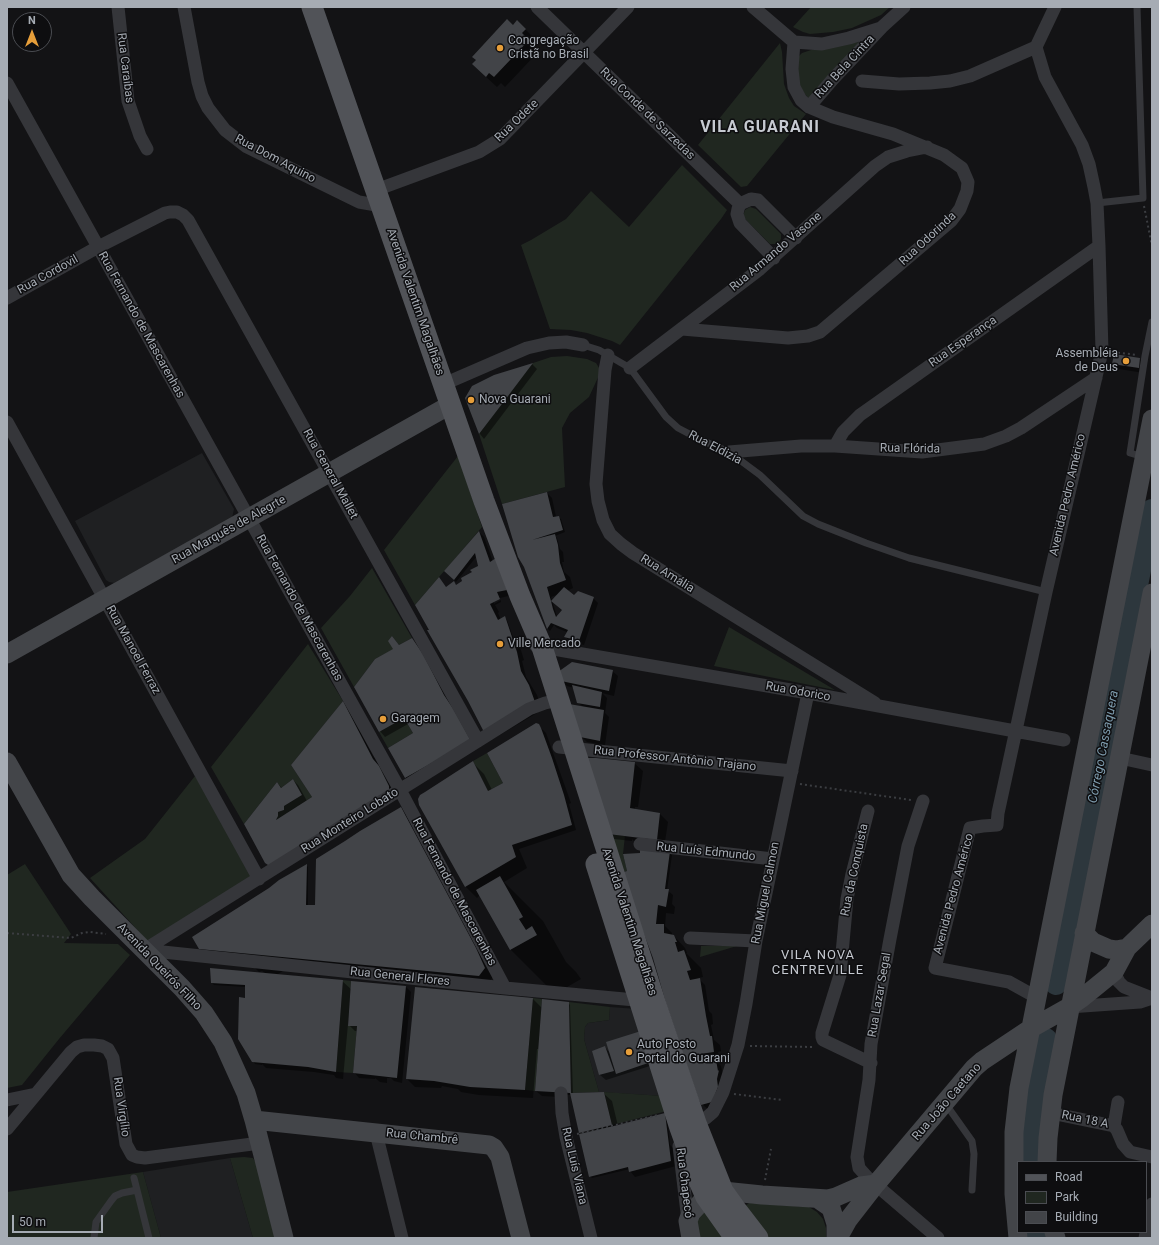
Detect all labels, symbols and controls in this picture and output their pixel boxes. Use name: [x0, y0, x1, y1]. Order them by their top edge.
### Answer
north arrow: [12, 12, 52, 52]
text: N: [28, 14, 36, 27]
street label: Rua Caraíbas: [114, 32, 136, 104]
street label: Rua Bela Cintra: [812, 32, 878, 102]
place label: Congregação Cristã no Brasil: [508, 34, 589, 62]
marker: Congregação Cristã no Brasil: [495, 43, 505, 53]
street label: Rua Conde de Sarzedas: [597, 65, 697, 163]
street label: Rua Odete: [492, 97, 542, 145]
district label: VILA GUARANI: [700, 118, 820, 138]
street label: Rua Dom Aquino: [232, 132, 318, 186]
street label: Rua Armando Vasone: [727, 209, 825, 295]
street label: Rua Odorinda: [897, 209, 959, 269]
street label: Avenida Valentim Magalhães: [383, 227, 447, 377]
street label: Rua Fernando de Mascarenhas: [95, 249, 187, 401]
street label: Rua Cordovil: [15, 252, 81, 298]
street label: Rua Esperança: [926, 313, 1000, 371]
place label: Assembléia de Deus: [1055, 347, 1118, 375]
marker: Assembléia de Deus: [1121, 356, 1131, 366]
place label: Nova Guarani: [479, 393, 551, 407]
marker: Nova Guarani: [466, 395, 476, 405]
street label: Rua General Mallet: [299, 427, 361, 521]
street label: Rua Eldizia: [686, 428, 744, 468]
street label: Avenida Pedro Américo: [1047, 433, 1089, 557]
street label: Rua Flórida: [880, 441, 940, 457]
street label: Rua Marquês de Alegrte: [170, 493, 288, 567]
street label: Rua Fernando de Mascarenhas: [253, 532, 345, 684]
street label: Rua Amália: [637, 552, 697, 596]
street label: Rua Manoel Ferraz: [103, 603, 163, 697]
place label: Ville Mercado: [508, 637, 581, 651]
marker: Ville Mercado: [495, 639, 505, 649]
street label: Rua Odorico: [765, 679, 831, 705]
water label: Córrego Cassaquera: [1085, 689, 1123, 805]
place label: Garagem: [391, 712, 440, 726]
marker: Garagem: [378, 714, 388, 724]
street label: Rua Professor Antônio Trajano: [593, 743, 757, 775]
street label: Rua Monteiro Lobato: [299, 785, 401, 857]
street label: Rua Fernando de Mascarenhas: [409, 816, 499, 968]
street label: Rua da Conquista: [838, 822, 872, 918]
street label: Avenida Pedro Américo: [931, 832, 977, 956]
street label: Rua Luís Edmundo: [656, 840, 756, 864]
street label: Rua Miguel Calmon: [749, 841, 783, 945]
street label: Avenida Valentim Magalhães: [598, 846, 660, 998]
street label: Avenida Queirós Filho: [114, 920, 204, 1014]
district label: VILA NOVA CENTREVILLE: [772, 948, 864, 979]
street label: Rua Lazar Segal: [865, 952, 895, 1038]
street label: Rua General Flores: [349, 965, 451, 989]
place label: Auto Posto Portal do Guarani: [637, 1038, 730, 1066]
marker: Auto Posto Portal do Guarani: [624, 1047, 634, 1057]
street label: Rua João Caetano: [909, 1060, 985, 1144]
street label: Rua Virgílio: [110, 1076, 132, 1138]
street label: Rua 18 A: [1060, 1108, 1110, 1132]
street label: Rua Chambrê: [385, 1126, 459, 1148]
street label: Rua Luís Viana: [558, 1126, 590, 1206]
street label: Rua Chapecó: [673, 1147, 695, 1219]
legend: [1017, 1161, 1147, 1233]
text: Road: [1055, 1170, 1083, 1184]
text: Park: [1055, 1190, 1079, 1204]
scale bar: [14, 1207, 105, 1233]
text: Building: [1055, 1210, 1098, 1224]
text: 50 m: [19, 1215, 46, 1229]

